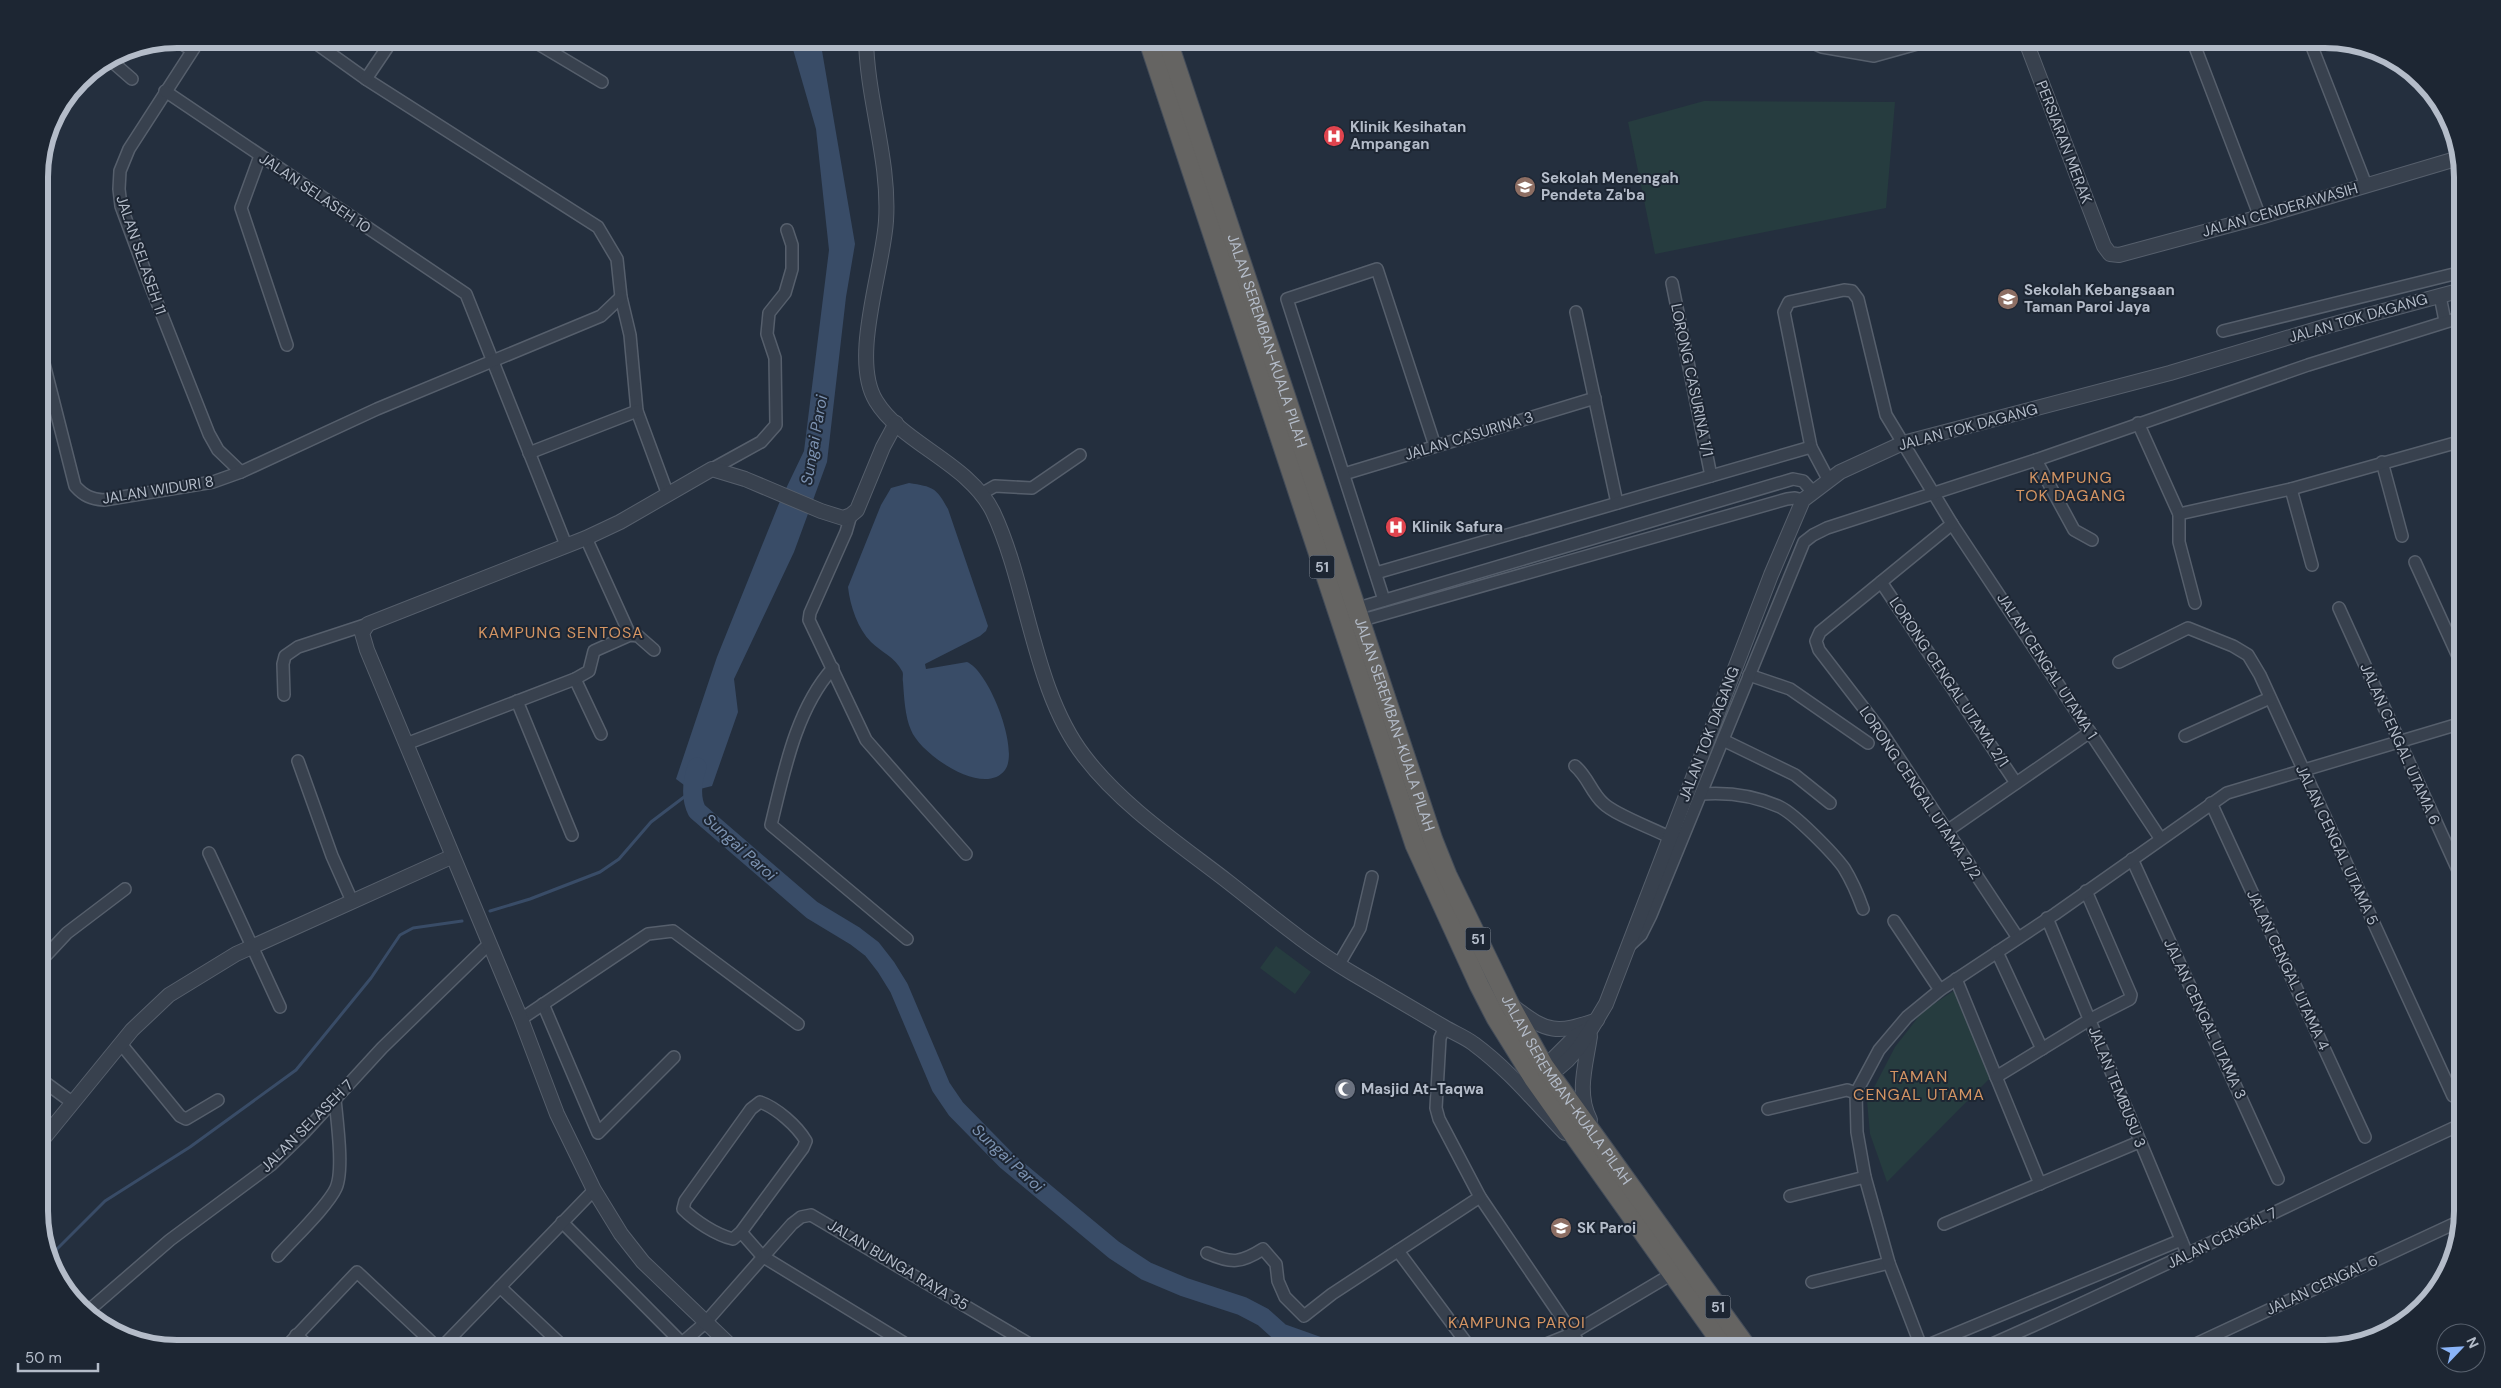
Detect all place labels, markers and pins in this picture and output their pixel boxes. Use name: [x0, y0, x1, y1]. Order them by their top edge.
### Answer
place label: Klinik Kesihatan Ampangan: [1350, 117, 1466, 154]
hospital icon: Klinik Kesihatan Ampangan: [1322, 124, 1346, 148]
place label: Sekolah Menengah Pendeta Za'ba: [1541, 168, 1679, 205]
school or university icon: Sekolah Menengah Pendeta Za'ba: [1513, 175, 1537, 199]
place label: Sekolah Kebangsaan Taman Paroi Jaya: [2024, 280, 2175, 317]
school or university icon: Sekolah Kebangsaan Taman Paroi Jaya: [1996, 287, 2020, 311]
hospital icon: Klinik Safura: [1384, 515, 1408, 539]
place label: Klinik Safura: [1412, 517, 1503, 537]
mosque icon: Masjid At-Taqwa: [1333, 1077, 1357, 1101]
place label: Masjid At-Taqwa: [1361, 1079, 1484, 1099]
school or university icon: SK Paroi: [1549, 1216, 1573, 1240]
place label: SK Paroi: [1577, 1218, 1636, 1238]

